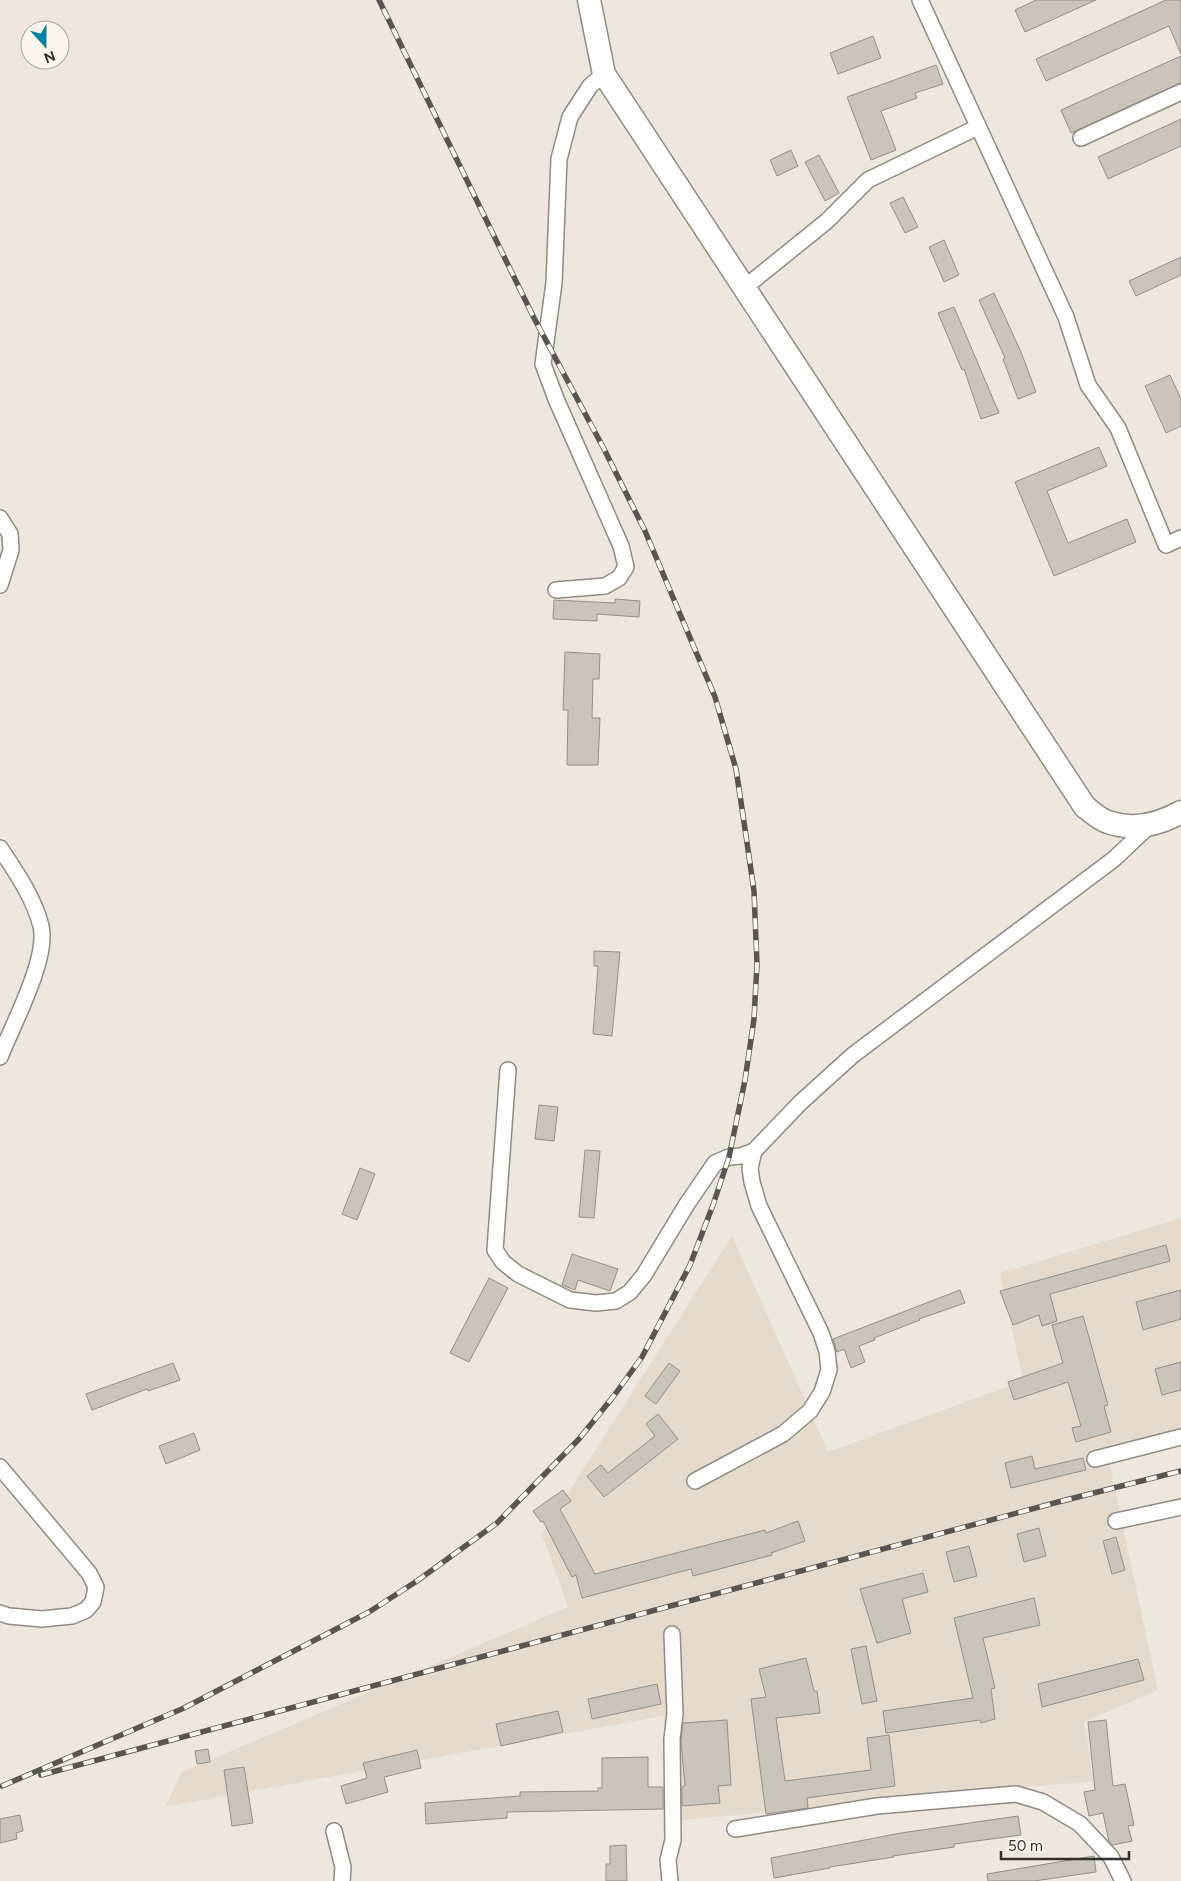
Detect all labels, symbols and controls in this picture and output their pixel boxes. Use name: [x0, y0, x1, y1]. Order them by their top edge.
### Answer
north arrow: [20, 20, 70, 70]
text: N: [41, 47, 58, 67]
scale bar: [1001, 1828, 1128, 1860]
text: 50 m: [1008, 1837, 1043, 1855]

